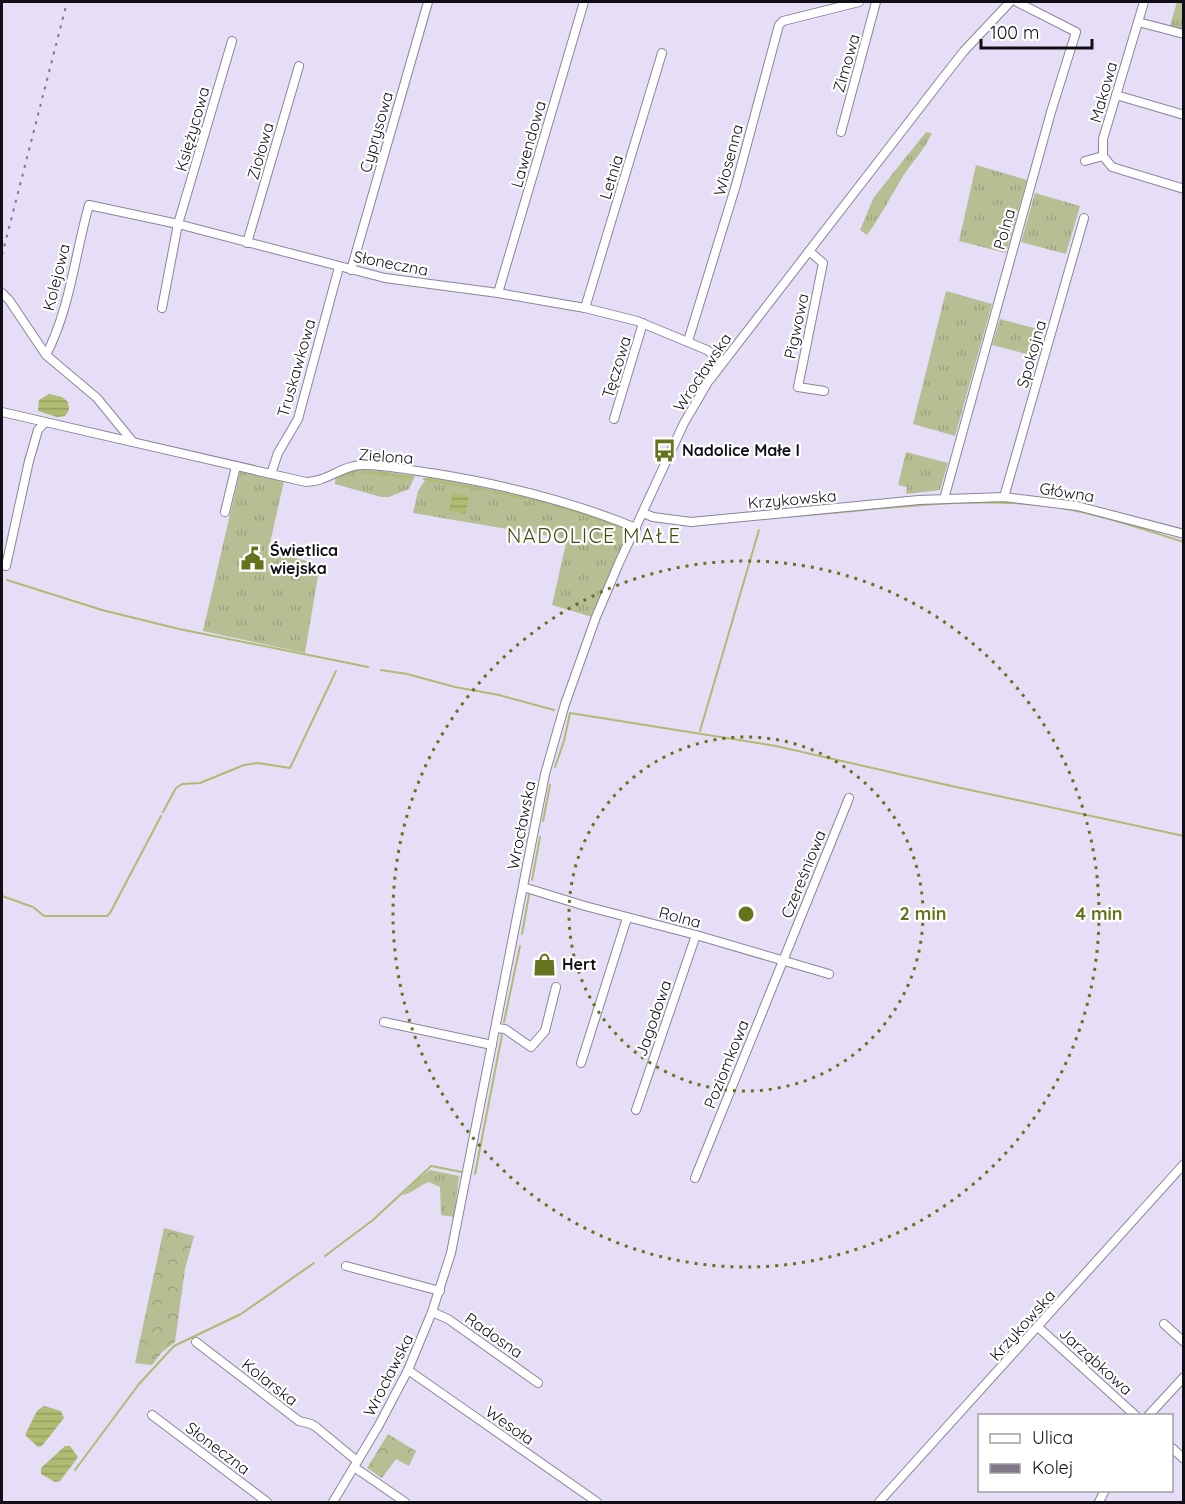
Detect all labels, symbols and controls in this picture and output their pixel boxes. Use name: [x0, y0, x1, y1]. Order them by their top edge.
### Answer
scale bar: [981, 12, 1092, 50]
text: 100 m: [990, 21, 1039, 44]
street label: Zimowa: [828, 32, 864, 94]
street label: Makowa: [1085, 59, 1121, 125]
street label: Księżycowa: [170, 84, 214, 174]
street label: Cyprysowa: [355, 89, 397, 175]
street label: Lawendowa: [506, 98, 550, 190]
street label: Ziołowa: [242, 120, 278, 182]
street label: Wiosenna: [709, 122, 747, 198]
street label: Letnia: [595, 152, 627, 202]
street label: Polna: [989, 206, 1019, 252]
street label: Kolejowa: [38, 241, 74, 313]
street label: Słoneczna: [352, 246, 430, 280]
street label: Pigwowa: [779, 291, 813, 361]
street label: Truskawkowa: [272, 317, 320, 419]
street label: Spokojna: [1012, 318, 1050, 390]
street label: Wrocławska: [669, 329, 735, 415]
street label: Tęczowa: [597, 333, 635, 401]
bus stop icon: Nadolice Małe I: [651, 437, 677, 463]
place label: Nadolice Małe I: [682, 440, 800, 460]
street label: Zielona: [358, 444, 414, 468]
street label: Główna: [1038, 478, 1096, 506]
street label: Krzykowska: [747, 485, 837, 513]
district label: NADOLICE MAŁE: [507, 523, 681, 548]
place label: Świetlica wiejska: [270, 540, 338, 578]
public building icon: Świetlica wiejska: [239, 546, 265, 572]
street label: Wrocławska: [503, 779, 539, 871]
street label: Czereśniowa: [776, 827, 830, 921]
street label: Rolna: [657, 902, 703, 932]
text: 2 min: [900, 902, 946, 925]
text: 4 min: [1075, 902, 1123, 925]
centre of rings: [736, 904, 756, 924]
shop icon: Hert: [531, 951, 557, 977]
place label: Hert: [562, 954, 596, 974]
street label: Jagodowa: [631, 977, 675, 1059]
street label: Poziomkowa: [699, 1017, 753, 1111]
street label: Krzykowska: [985, 1285, 1059, 1365]
street label: Radosna: [461, 1308, 527, 1362]
street label: Jarząbkowa: [1055, 1323, 1137, 1399]
street label: Wrocławska: [359, 1330, 417, 1420]
street label: Kolarska: [238, 1354, 302, 1410]
street label: Wesoła: [482, 1401, 538, 1449]
legend: [978, 1414, 1173, 1492]
street label: Słoneczna: [182, 1417, 254, 1479]
text: Ulica: [1032, 1426, 1073, 1449]
text: Kolej: [1032, 1456, 1074, 1479]

